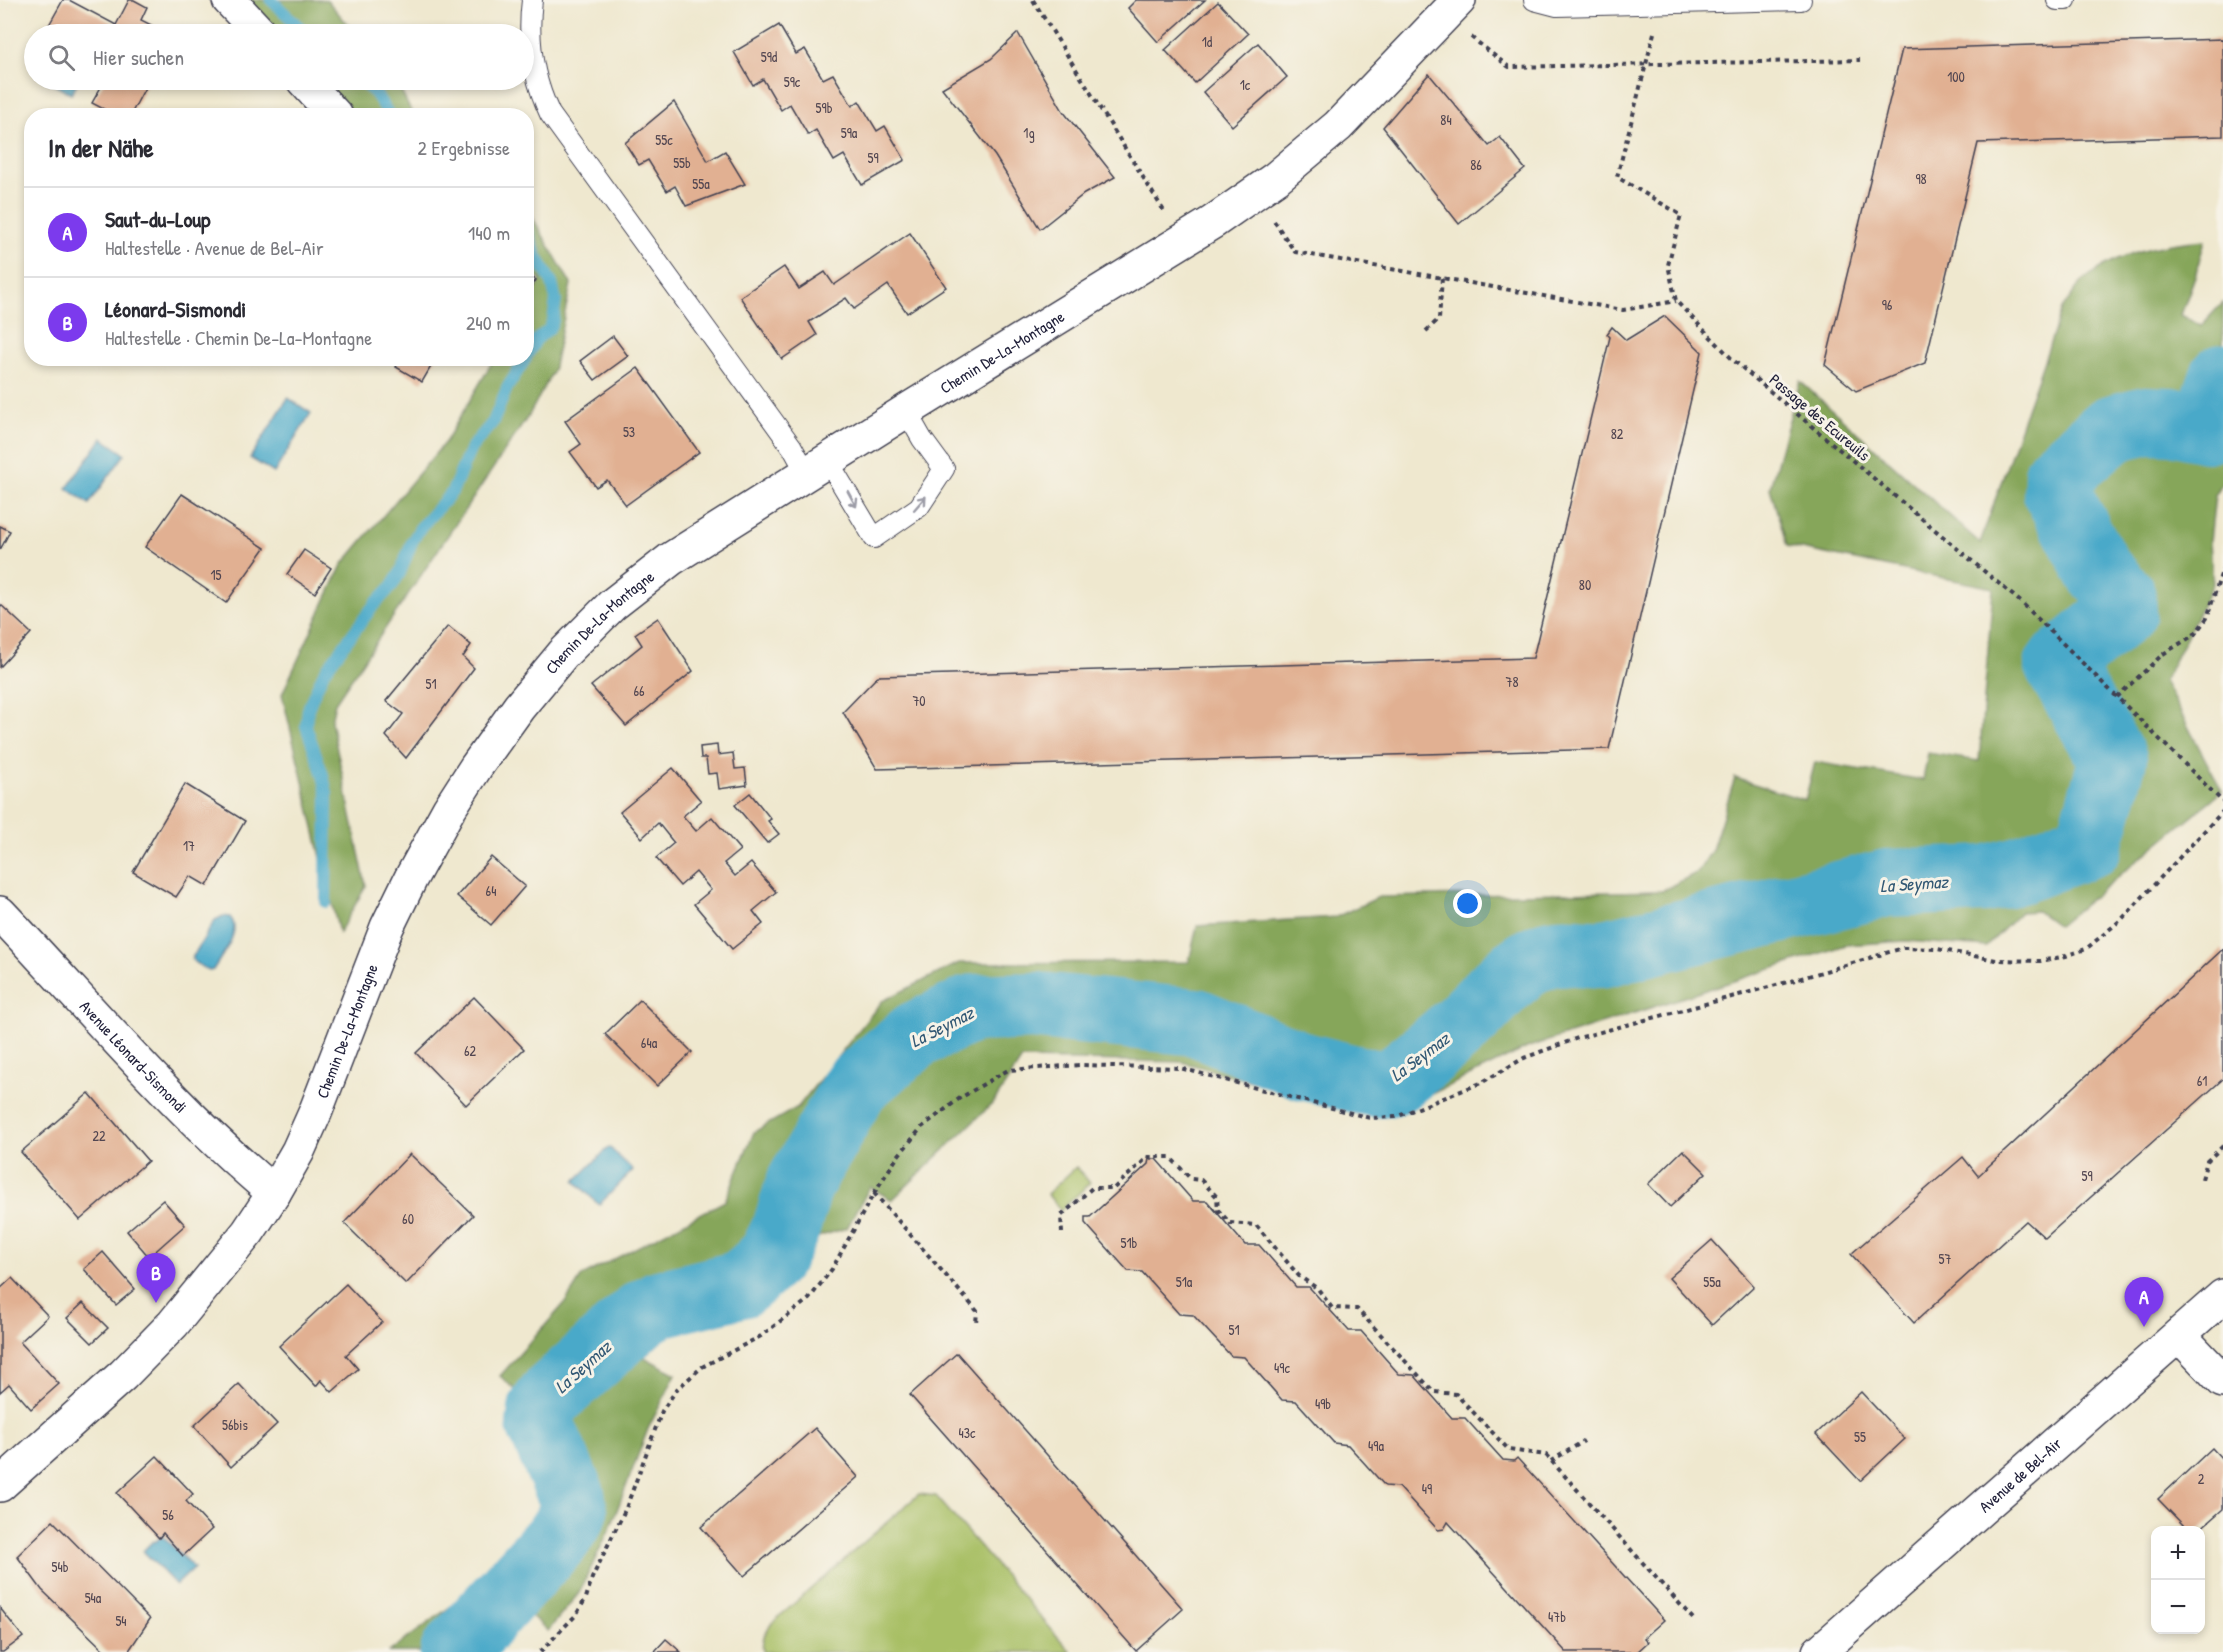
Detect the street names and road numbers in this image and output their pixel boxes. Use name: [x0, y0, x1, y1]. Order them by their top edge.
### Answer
street label: Chemin De-La-Montagne: [936, 305, 1069, 399]
street label: Passage des Ecureuils: [1765, 368, 1875, 466]
street label: Chemin De-La-Montagne: [540, 565, 659, 678]
street label: Chemin De-La-Montagne: [311, 960, 383, 1101]
street label: Avenue Léonard-Sismondi: [75, 996, 192, 1118]
street label: Avenue de Bel-Air: [1974, 1432, 2066, 1517]

